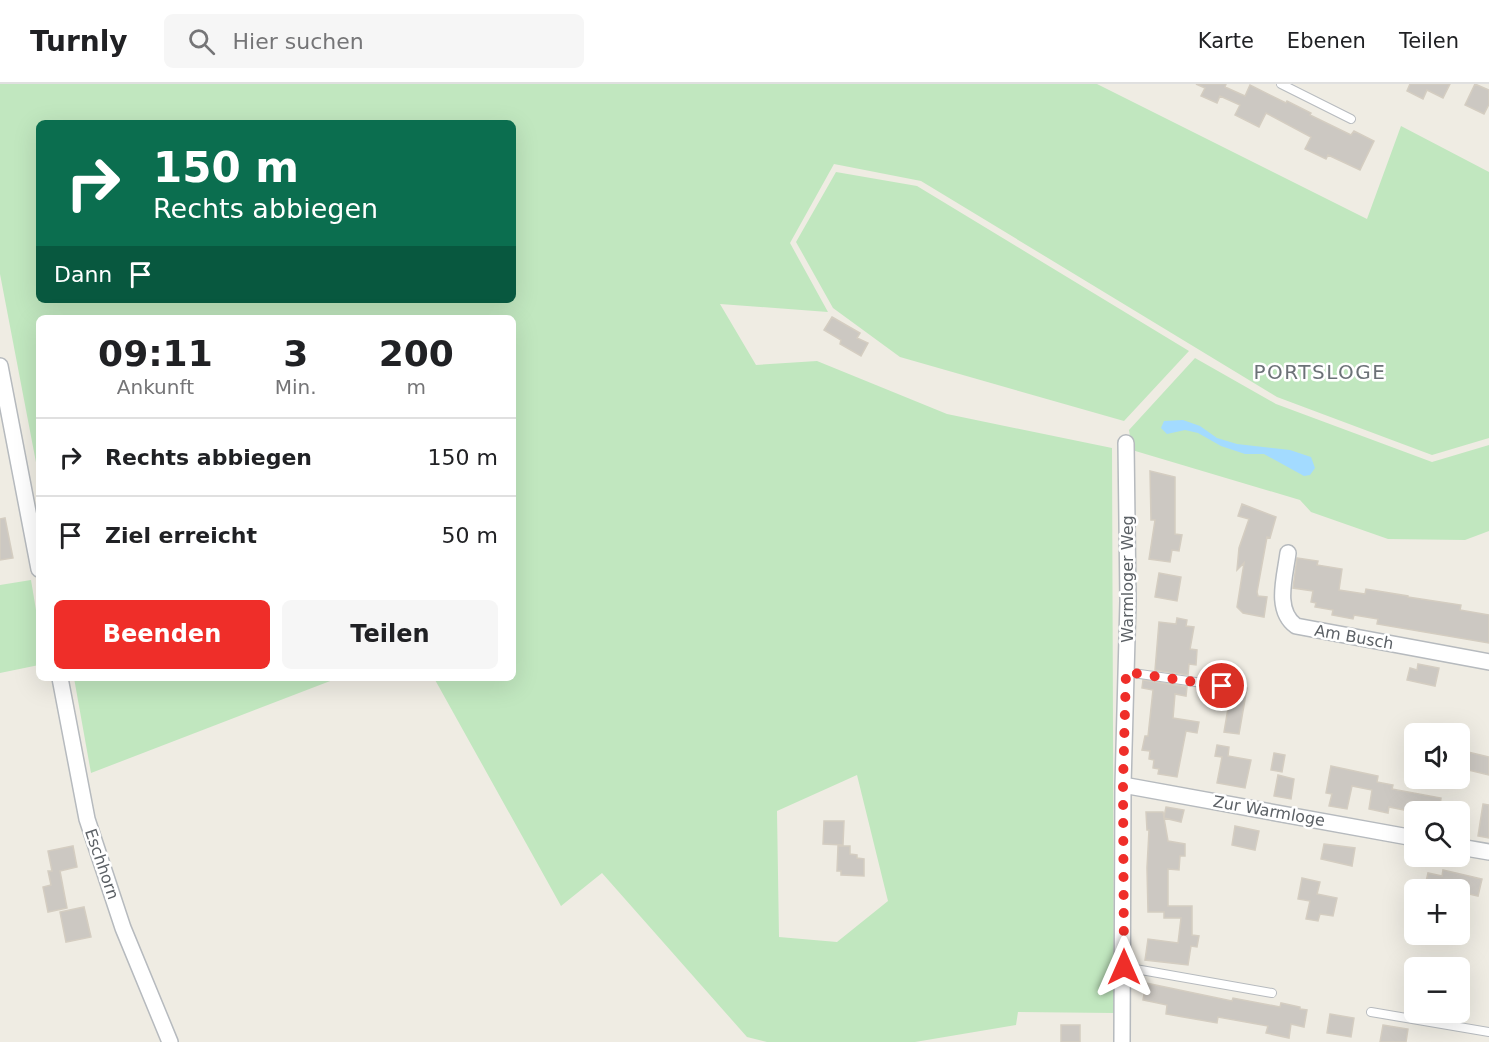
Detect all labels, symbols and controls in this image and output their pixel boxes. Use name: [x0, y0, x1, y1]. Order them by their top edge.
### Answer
search box: [164, 14, 584, 68]
text: Turnly: [30, 25, 128, 58]
icon: search: [185, 25, 218, 58]
text: Hier suchen: [233, 29, 364, 54]
text: Karte: [1198, 29, 1254, 53]
text: Ebenen: [1287, 29, 1366, 53]
text: Teilen: [1399, 29, 1459, 53]
text: 150 m: [153, 143, 299, 192]
icon: right: [54, 144, 132, 222]
text: Rechts abbiegen: [153, 193, 378, 224]
icon: arrive: [124, 258, 157, 291]
text: Dann: [54, 262, 112, 287]
text: 09:11: [98, 333, 213, 374]
text: 3: [283, 333, 308, 374]
text: 200: [379, 333, 454, 374]
district label: PORTSLOGE: [1254, 360, 1386, 384]
text: Ankunft: [117, 375, 194, 399]
text: Min.: [275, 375, 317, 399]
text: m: [407, 375, 426, 399]
icon: right: [54, 441, 87, 474]
text: Rechts abbiegen: [105, 445, 312, 470]
text: 150 m: [428, 445, 498, 470]
street label: Warmloger Weg: [1118, 515, 1137, 643]
icon: arrive: [54, 519, 87, 552]
text: Ziel erreicht: [105, 523, 257, 548]
text: 50 m: [442, 523, 498, 548]
button: Beenden: [54, 600, 270, 669]
button: Teilen: [282, 600, 498, 669]
street label: Am Busch: [1313, 621, 1395, 653]
pin: [1196, 660, 1247, 711]
icon: arrive: [1205, 669, 1238, 702]
map controls: [1404, 723, 1470, 1023]
button: sound: [1404, 723, 1470, 789]
street label: Zur Warmloge: [1211, 792, 1327, 830]
button: search: [1404, 801, 1470, 867]
street label: Eschhorn: [81, 826, 123, 902]
button: +: [1404, 879, 1470, 945]
position arrow: [1092, 935, 1156, 999]
button: −: [1404, 957, 1470, 1023]

